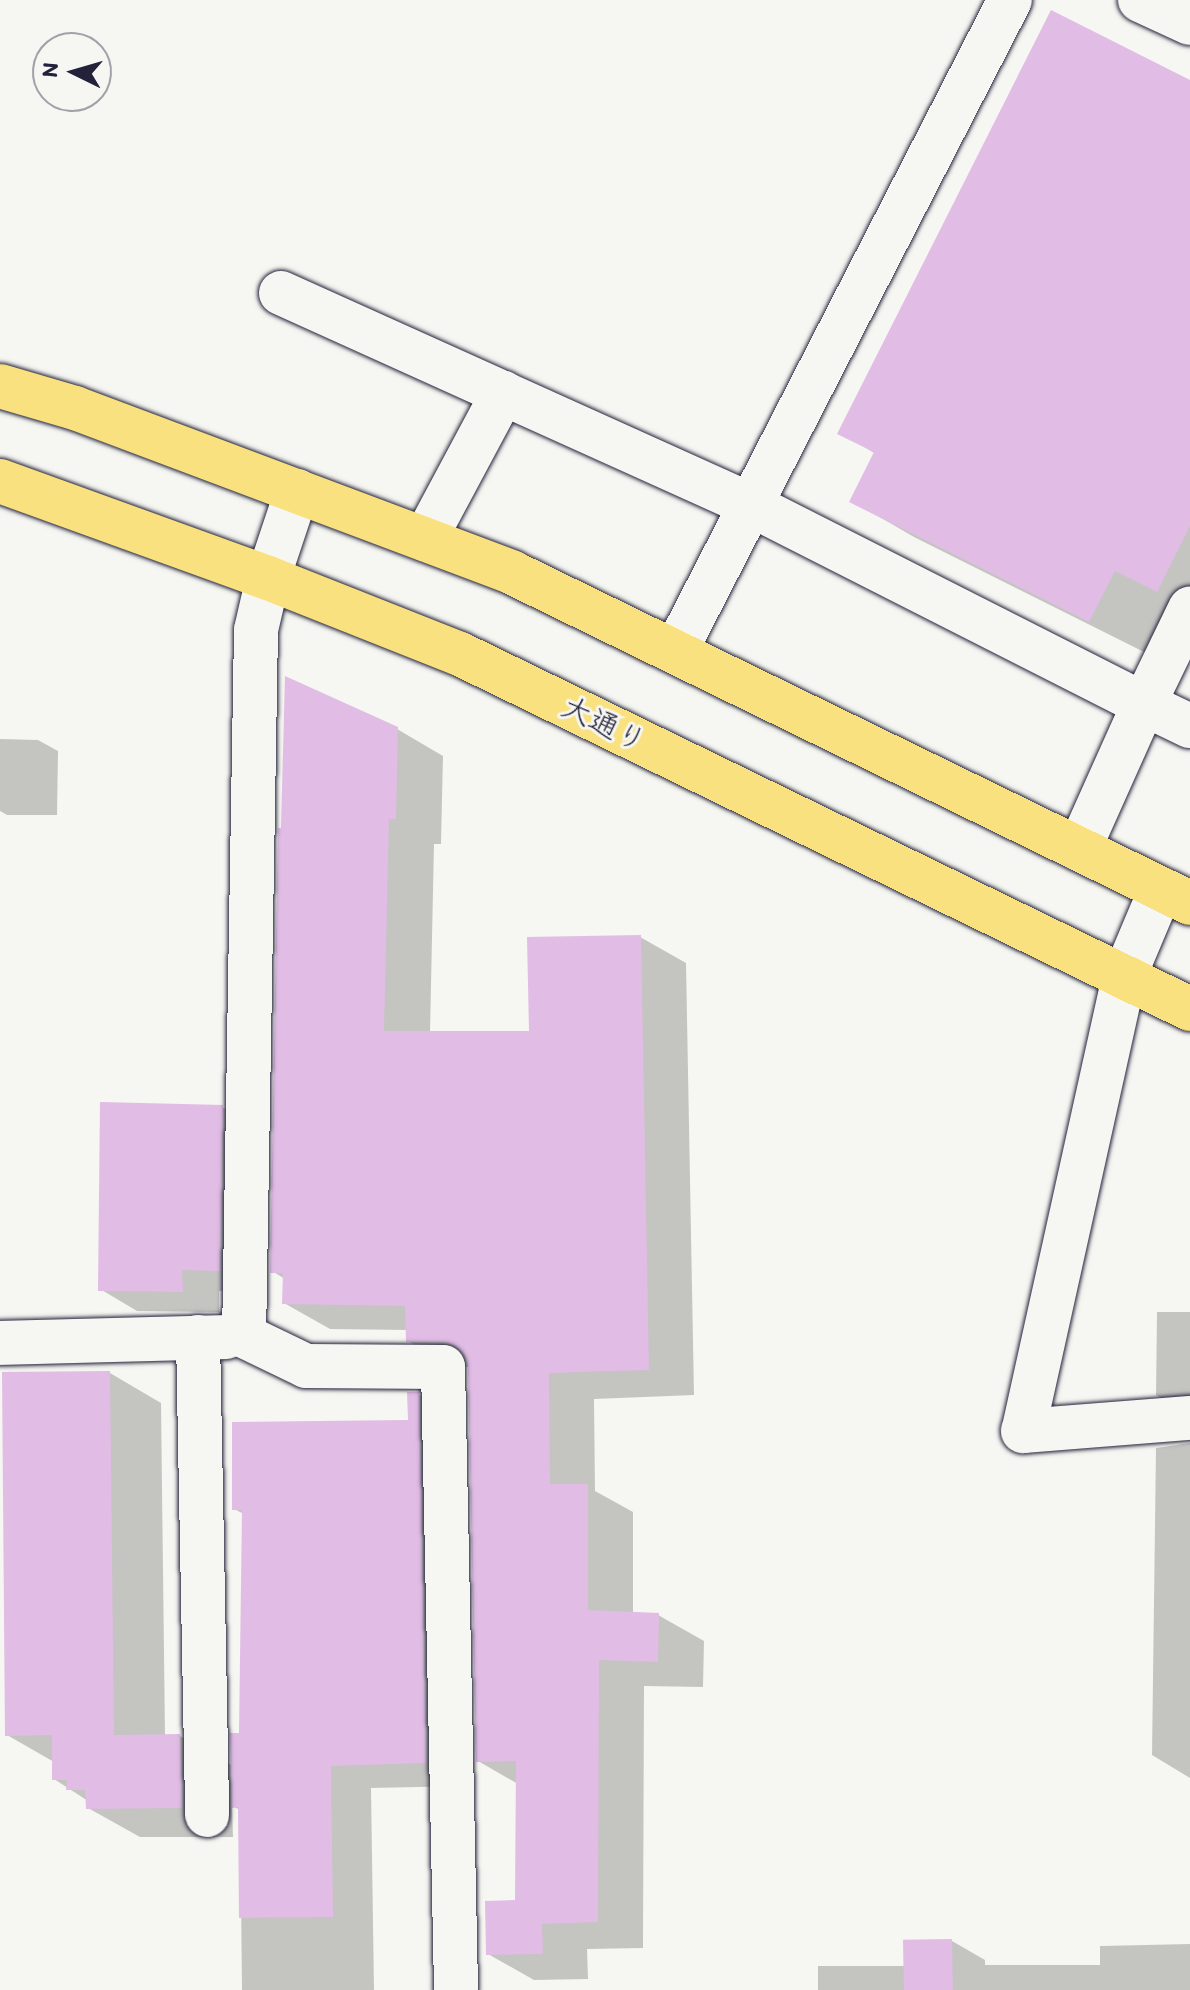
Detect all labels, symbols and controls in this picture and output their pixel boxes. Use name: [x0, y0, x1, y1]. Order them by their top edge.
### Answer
north arrow: [32, 32, 112, 112]
text: N: [35, 61, 64, 79]
street label: 大通り: [556, 688, 652, 760]

